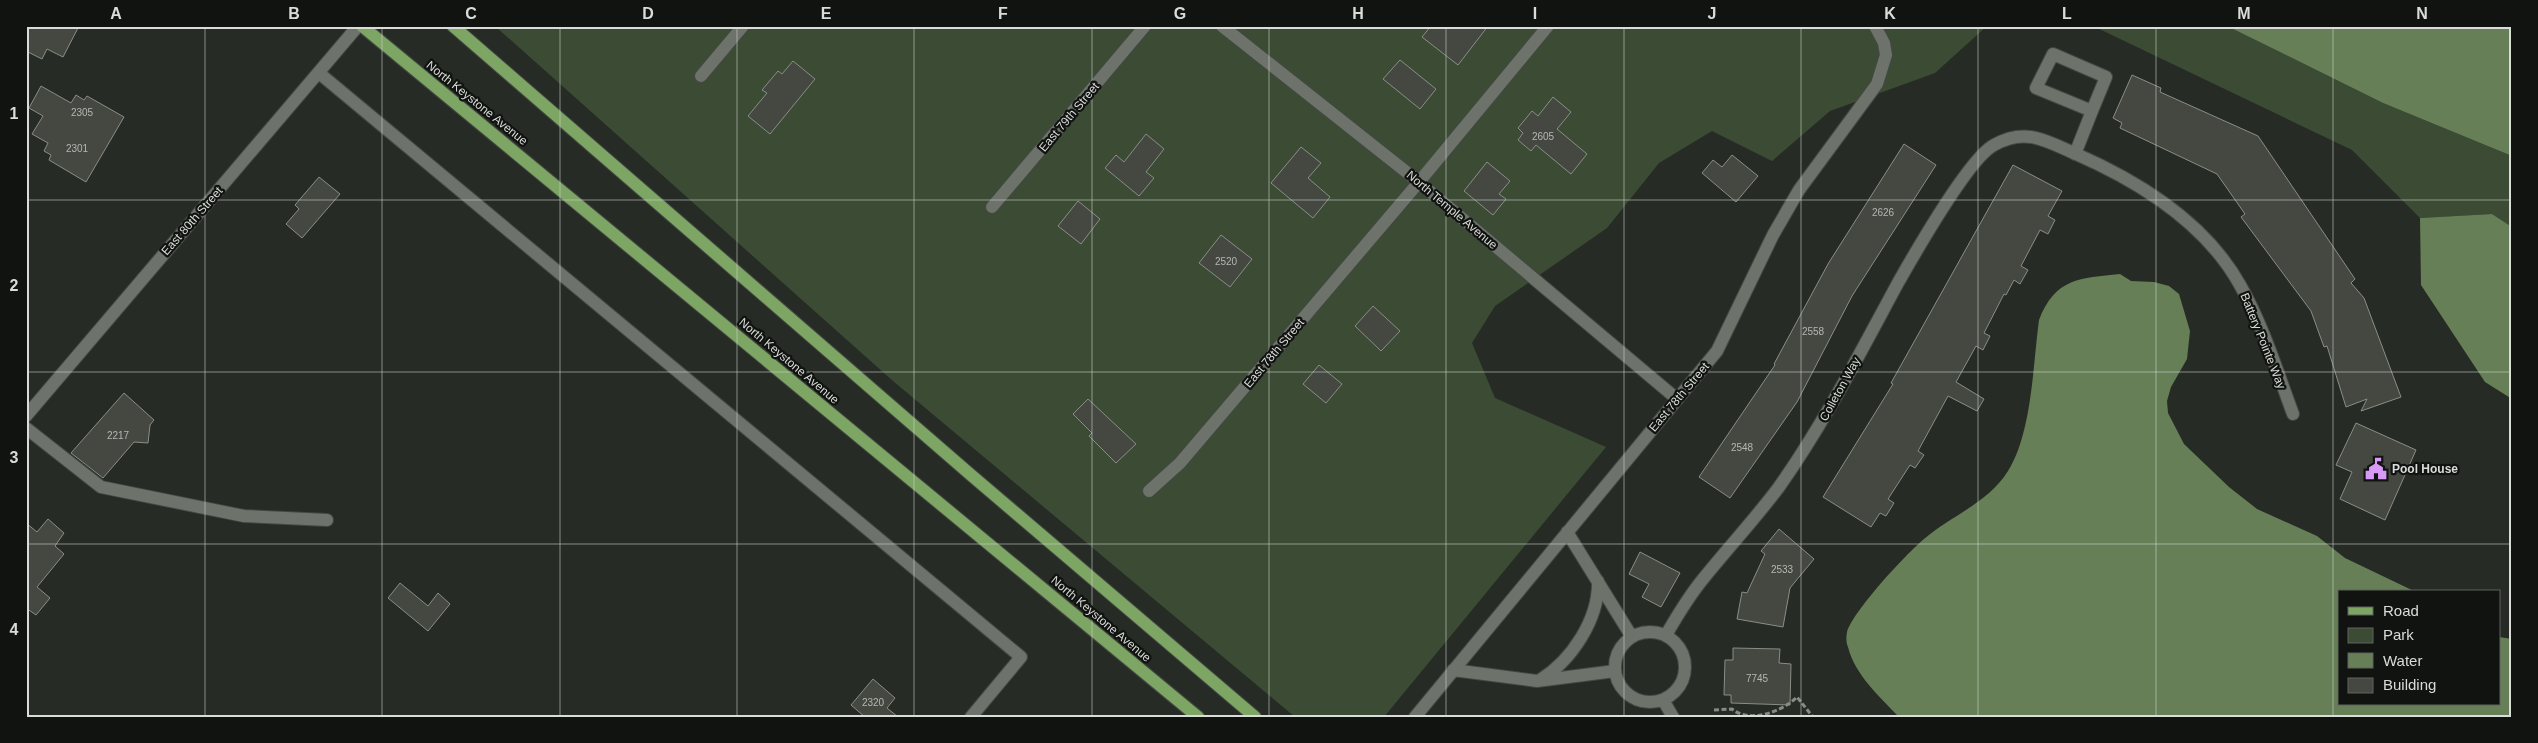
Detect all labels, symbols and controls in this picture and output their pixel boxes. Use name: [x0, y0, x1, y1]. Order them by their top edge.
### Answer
text: A: [110, 5, 122, 22]
text: B: [288, 5, 300, 22]
text: C: [465, 5, 477, 22]
text: D: [642, 5, 654, 22]
text: E: [821, 5, 832, 22]
text: F: [998, 5, 1008, 22]
text: G: [1174, 5, 1186, 22]
text: H: [1352, 5, 1364, 22]
text: I: [1533, 5, 1537, 22]
text: J: [1708, 5, 1716, 22]
text: K: [1884, 5, 1896, 22]
text: L: [2062, 5, 2072, 22]
text: M: [2237, 5, 2251, 22]
text: N: [2416, 5, 2428, 22]
street label: North Keystone Avenue: [424, 58, 531, 148]
street label: East 79th Street: [1036, 79, 1102, 154]
text: 1: [10, 105, 19, 122]
house number: 2305: [71, 107, 94, 118]
house number: 2605: [1532, 131, 1555, 142]
house number: 2301: [66, 143, 89, 154]
street label: North Temple Avenue: [1404, 168, 1501, 252]
street label: East 80th Street: [158, 183, 226, 258]
house number: 2626: [1872, 207, 1895, 218]
house number: 2520: [1215, 256, 1238, 267]
text: 2: [10, 277, 19, 294]
street label: Battery Pointe Way: [2237, 291, 2289, 391]
street label: North Keystone Avenue: [736, 315, 842, 407]
street label: East 78th Street: [1241, 315, 1307, 390]
house number: 2558: [1802, 326, 1825, 337]
street label: Colleton Way: [1817, 355, 1863, 423]
street label: East 78th Street: [1646, 359, 1712, 434]
house number: 2217: [107, 430, 130, 441]
house number: 2548: [1731, 442, 1754, 453]
text: 3: [10, 449, 19, 466]
public building icon: Pool House: [2363, 456, 2389, 482]
place label: Pool House: [2392, 462, 2458, 476]
house number: 2533: [1771, 564, 1794, 575]
street label: North Keystone Avenue: [1048, 573, 1154, 665]
legend: [2338, 590, 2500, 706]
text: Road: [2383, 602, 2419, 619]
text: 4: [10, 621, 19, 638]
text: Park: [2383, 626, 2414, 643]
text: Water: [2383, 652, 2422, 669]
house number: 7745: [1746, 673, 1769, 684]
text: Building: [2383, 676, 2436, 693]
house number: 2320: [862, 697, 885, 708]

